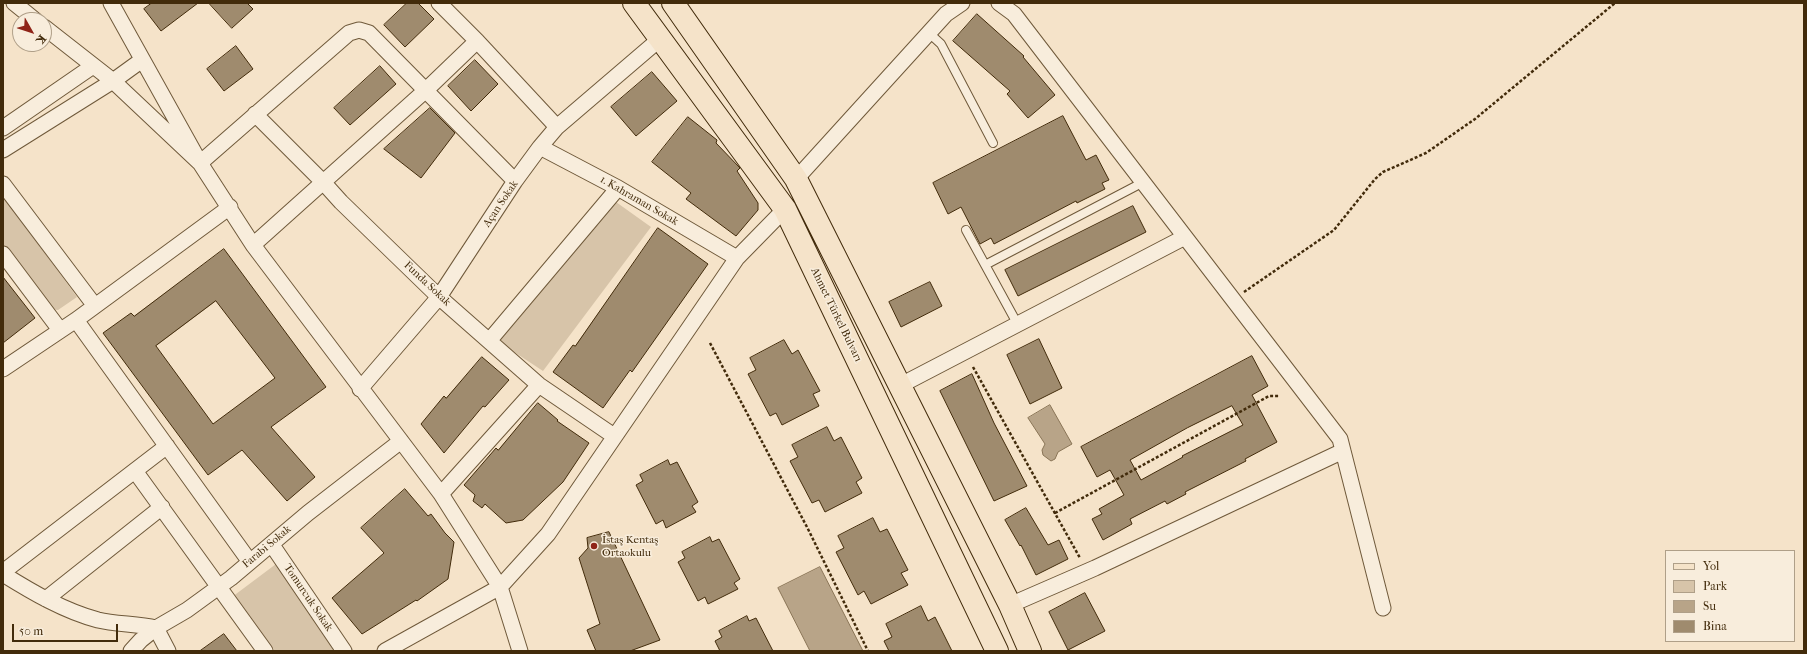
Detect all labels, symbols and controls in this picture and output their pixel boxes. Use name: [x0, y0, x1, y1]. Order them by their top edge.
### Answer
north arrow: [12, 12, 52, 52]
text: K: [33, 32, 49, 46]
street label: 1. Kahraman Sokak: [598, 173, 680, 229]
street label: Açan Sokak: [481, 178, 521, 230]
street label: Funda Sokak: [401, 259, 453, 309]
street label: Ahmet Türkel Bulvarı: [807, 266, 865, 364]
street label: Farabi Sokak: [240, 523, 294, 571]
place label: İstaş Kentaş Ortaokulu: [602, 533, 658, 559]
marker: İstaş Kentaş Ortaokulu: [589, 541, 599, 551]
legend: [1665, 550, 1795, 642]
text: Yol: [1703, 559, 1719, 573]
street label: Tomurcuk Sokak: [281, 562, 335, 634]
text: Park: [1703, 579, 1727, 593]
text: Su: [1703, 599, 1716, 613]
scale bar: [14, 616, 120, 642]
text: Bina: [1703, 619, 1727, 633]
text: 50 m: [19, 624, 43, 638]

